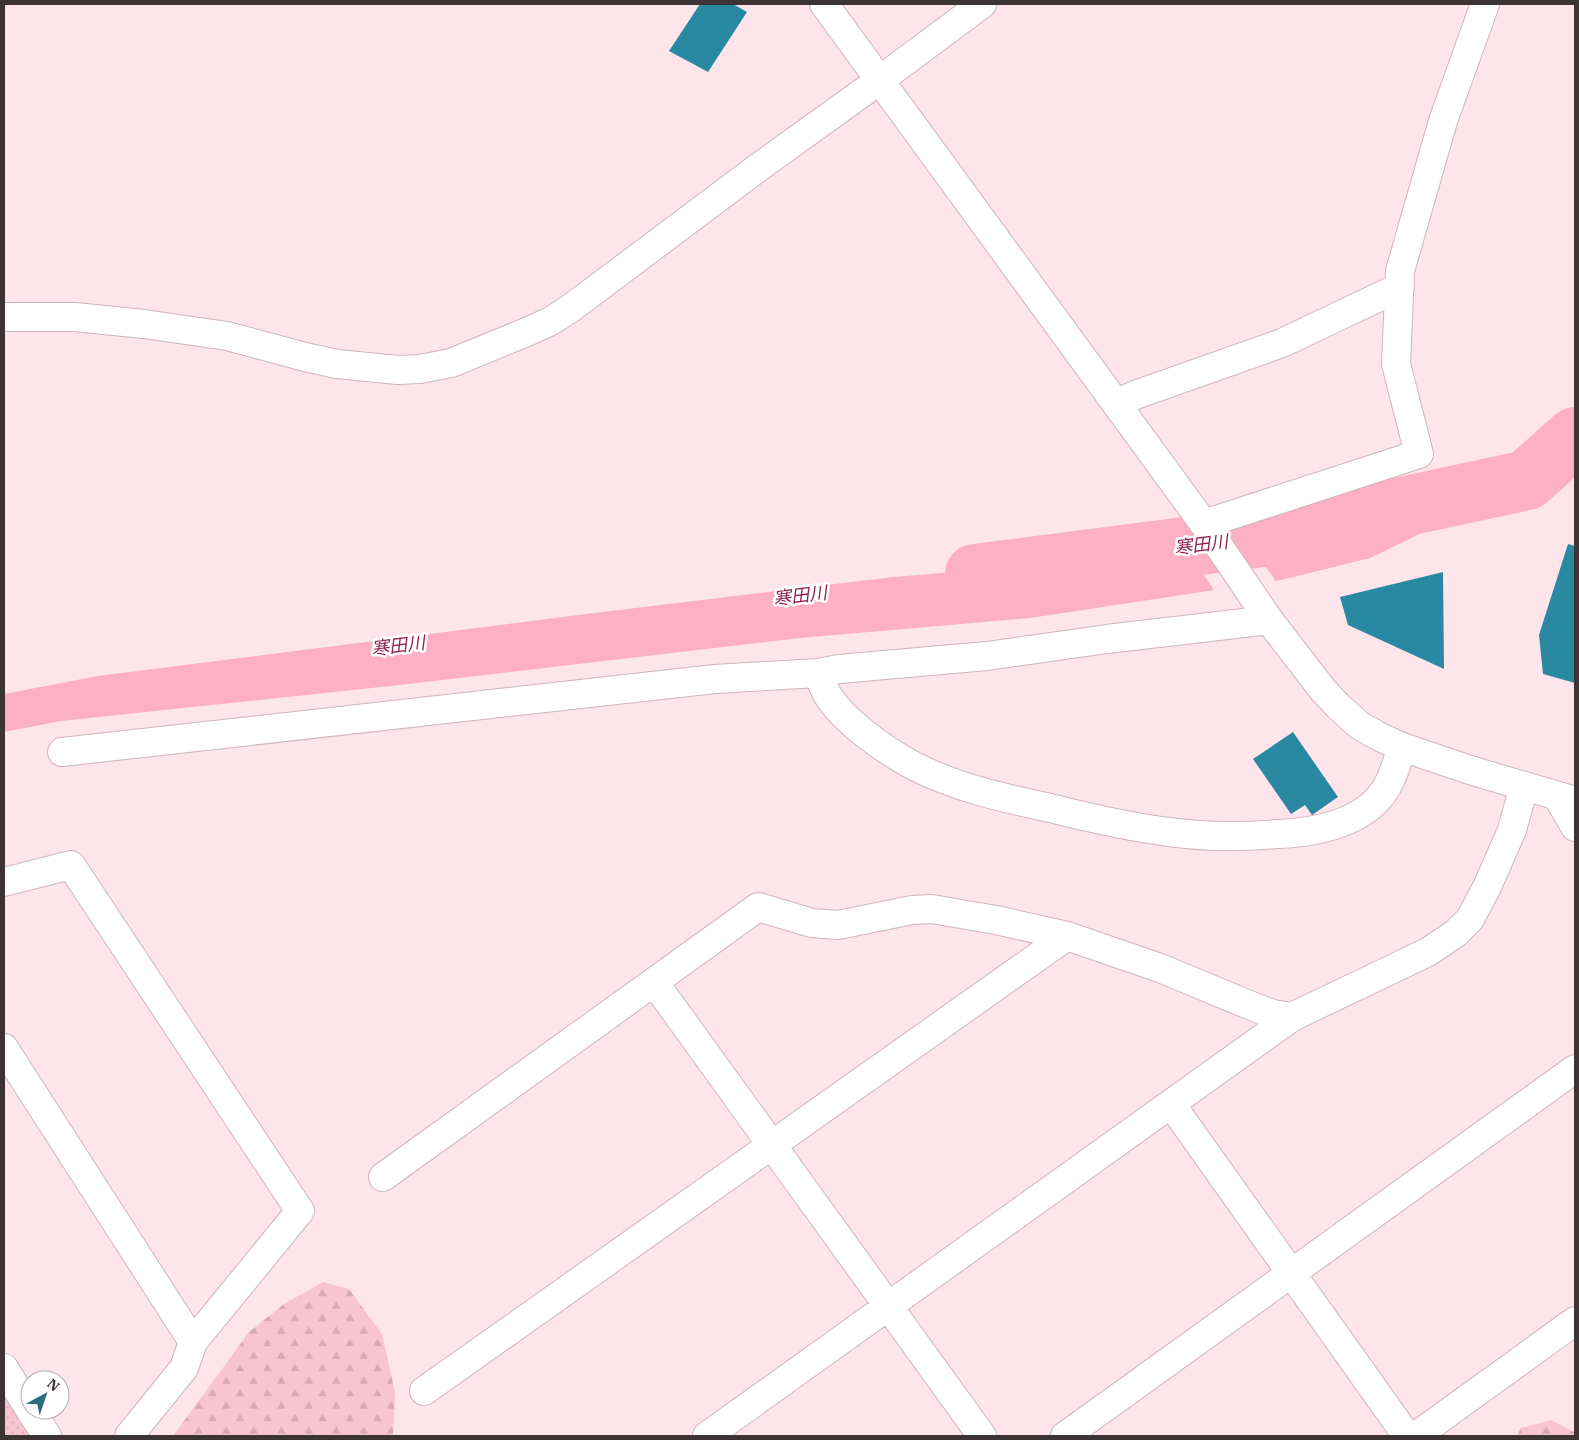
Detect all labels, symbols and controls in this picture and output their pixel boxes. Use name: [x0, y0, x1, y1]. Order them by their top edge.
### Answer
water label: 寒田川: [1173, 530, 1231, 559]
water label: 寒田川: [772, 581, 830, 610]
water label: 寒田川: [370, 631, 428, 660]
north arrow: [20, 1370, 70, 1420]
text: N: [43, 1375, 63, 1395]

